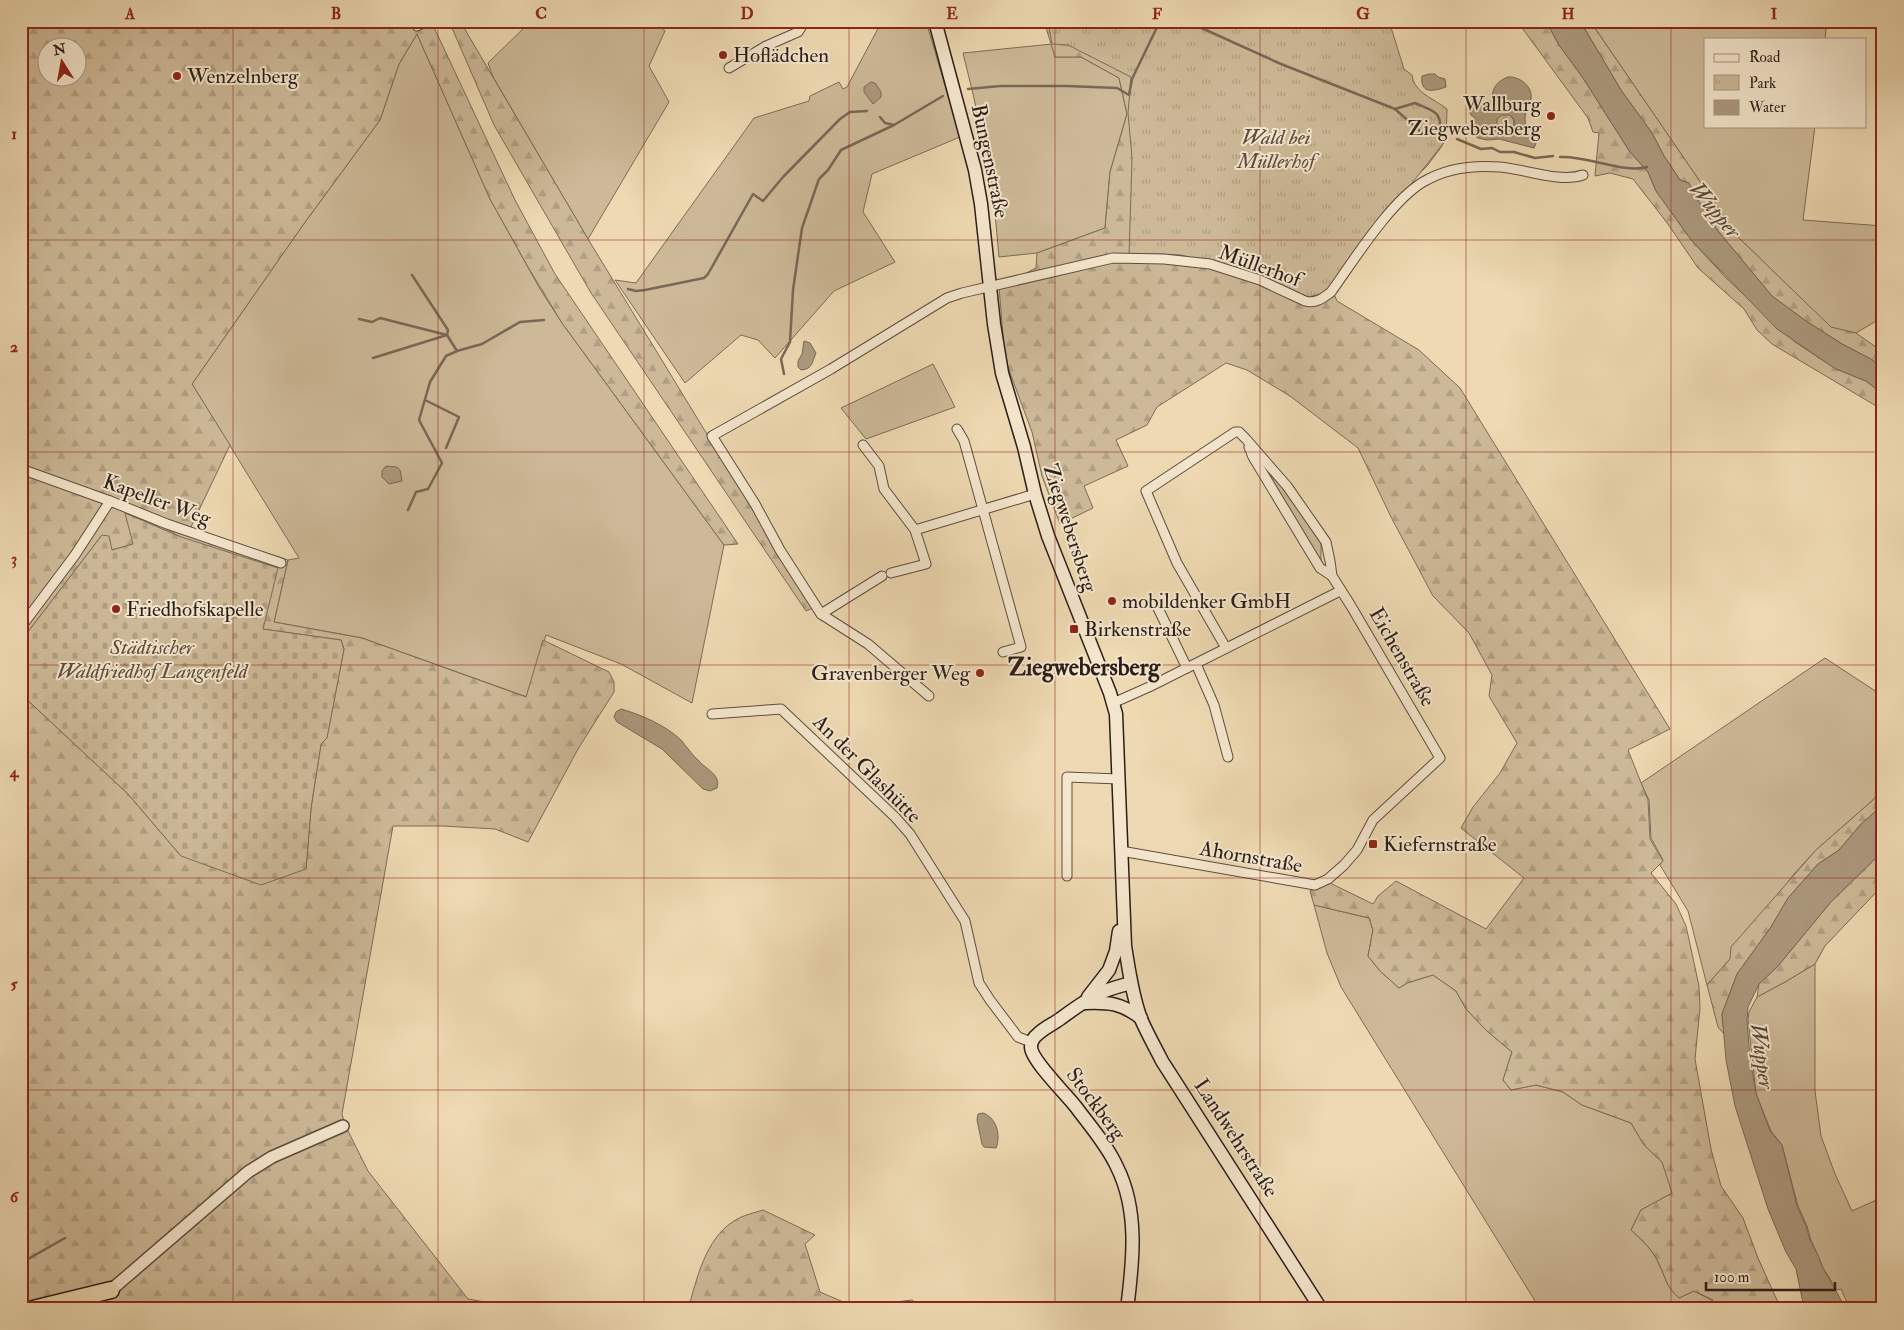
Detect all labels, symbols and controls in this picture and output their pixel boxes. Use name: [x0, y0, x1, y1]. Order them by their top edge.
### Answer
text: A: [124, 4, 136, 24]
text: B: [331, 4, 341, 24]
text: C: [535, 4, 547, 24]
text: D: [740, 4, 754, 24]
text: E: [946, 4, 958, 24]
text: F: [1152, 4, 1162, 24]
text: G: [1356, 4, 1370, 24]
text: H: [1561, 4, 1575, 24]
text: I: [1771, 4, 1778, 24]
north arrow: [38, 38, 88, 88]
legend: [1704, 38, 1866, 128]
text: N: [51, 40, 68, 59]
place label: Hoflädchen: [733, 42, 829, 69]
text: Road: [1749, 48, 1781, 67]
marker: Hoflädchen: [717, 49, 729, 61]
place label: Wenzelnberg: [186, 63, 299, 90]
marker: Wenzelnberg: [171, 70, 183, 82]
text: Park: [1749, 74, 1776, 93]
place label: Wallburg Ziegwebersberg: [1408, 91, 1542, 142]
text: Water: [1748, 98, 1786, 117]
street label: Bungenstraße: [965, 101, 1015, 221]
marker: Wallburg Ziegwebersberg: [1545, 110, 1557, 122]
text: 1: [11, 124, 17, 144]
park label: Wald bei Müllerhof: [1235, 124, 1320, 175]
water label: Wupper: [1683, 176, 1748, 246]
street label: Müllerhof: [1215, 239, 1308, 294]
text: 2: [10, 337, 18, 357]
street label: Ziegwebersberg: [1037, 460, 1104, 596]
street label: Kapeller Weg: [99, 468, 215, 532]
text: 3: [11, 549, 17, 569]
place label: mobildenker GmbH: [1122, 588, 1291, 615]
marker: mobildenker GmbH: [1106, 595, 1118, 607]
place label: Friedhofskapelle: [126, 596, 264, 623]
street label: Eichenstraße: [1363, 602, 1441, 712]
marker: Friedhofskapelle: [110, 603, 122, 615]
place label: Birkenstraße: [1084, 616, 1191, 643]
marker: Birkenstraße: [1068, 623, 1080, 635]
park label: Städtischer Waldfriedhof Langenfeld: [57, 634, 249, 685]
district label: Ziegwebersberg: [1008, 652, 1161, 683]
place label: Gravenberger Weg: [811, 660, 971, 687]
marker: Gravenberger Weg: [974, 667, 986, 679]
street label: An der Glashütte: [806, 708, 927, 829]
text: 4: [9, 762, 20, 782]
place label: Kiefernstraße: [1383, 831, 1497, 858]
street label: Ahornstraße: [1197, 835, 1305, 879]
marker: Kiefernstraße: [1367, 838, 1379, 850]
text: 5: [10, 974, 18, 994]
water label: Wupper: [1744, 1021, 1781, 1092]
street label: Stockberg: [1060, 1062, 1132, 1146]
street label: Landwehrstraße: [1188, 1074, 1284, 1203]
text: 6: [10, 1187, 20, 1207]
scale bar: [1706, 1260, 1835, 1292]
text: 100 m: [1714, 1268, 1750, 1287]

